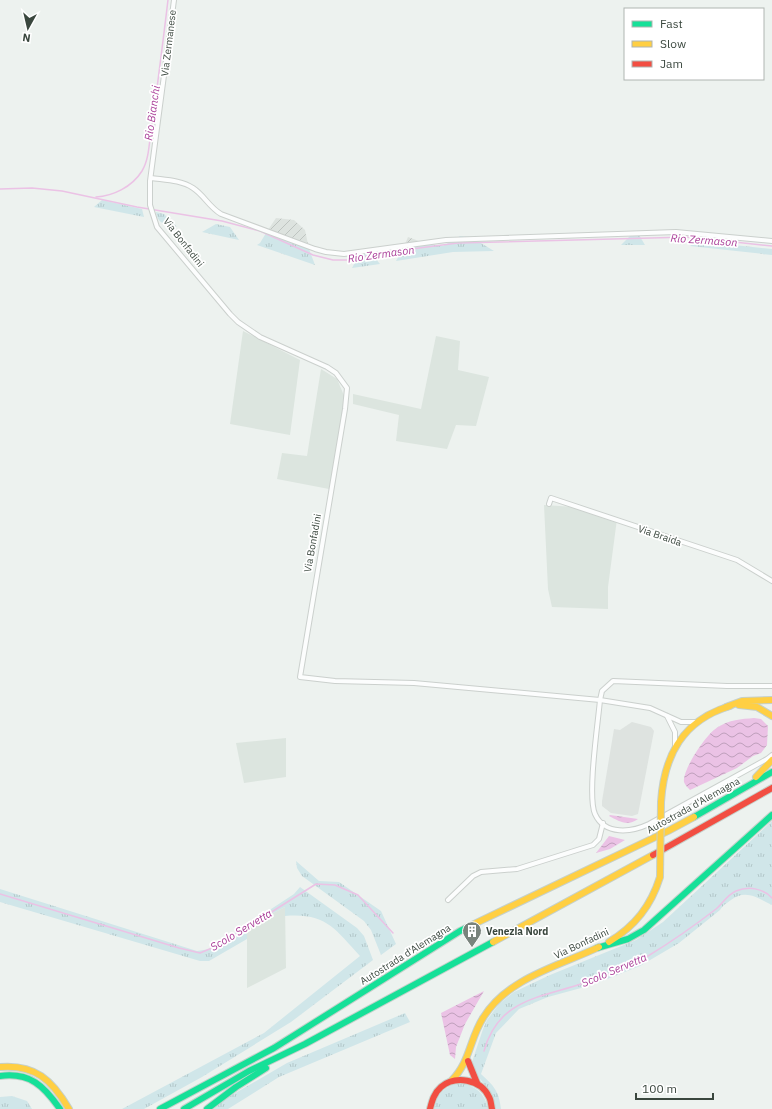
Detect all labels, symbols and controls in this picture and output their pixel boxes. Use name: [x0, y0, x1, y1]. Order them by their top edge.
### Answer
north arrow: [8, 8, 48, 48]
legend: [624, 8, 764, 80]
street label: Via Zermanese: [158, 9, 179, 77]
text: Fast: [660, 16, 683, 31]
text: N: [22, 30, 32, 45]
text: Slow: [660, 36, 686, 51]
text: Jam: [660, 56, 683, 71]
water label: Rio Bianchi: [141, 85, 163, 141]
street label: Via Bonfadini: [160, 215, 207, 270]
water label: Rio Zermason: [670, 231, 738, 249]
water label: Rio Zermason: [347, 242, 415, 266]
street label: Via Bonfadini: [301, 513, 324, 573]
street label: Via Braida: [636, 522, 684, 549]
street label: Autostrada d'Alemagna: [644, 774, 743, 836]
water label: Scolo Servetta: [208, 906, 274, 954]
building icon: Venezia Nord: [461, 920, 483, 948]
street label: Autostrada d'Alemagna: [357, 921, 454, 988]
place label: Venezia Nord: [486, 925, 548, 938]
street label: Via Bonfadini: [552, 925, 611, 962]
water label: Scolo Servetta: [579, 950, 649, 990]
scale bar: [636, 1075, 713, 1101]
text: 100 m: [642, 1081, 677, 1096]

